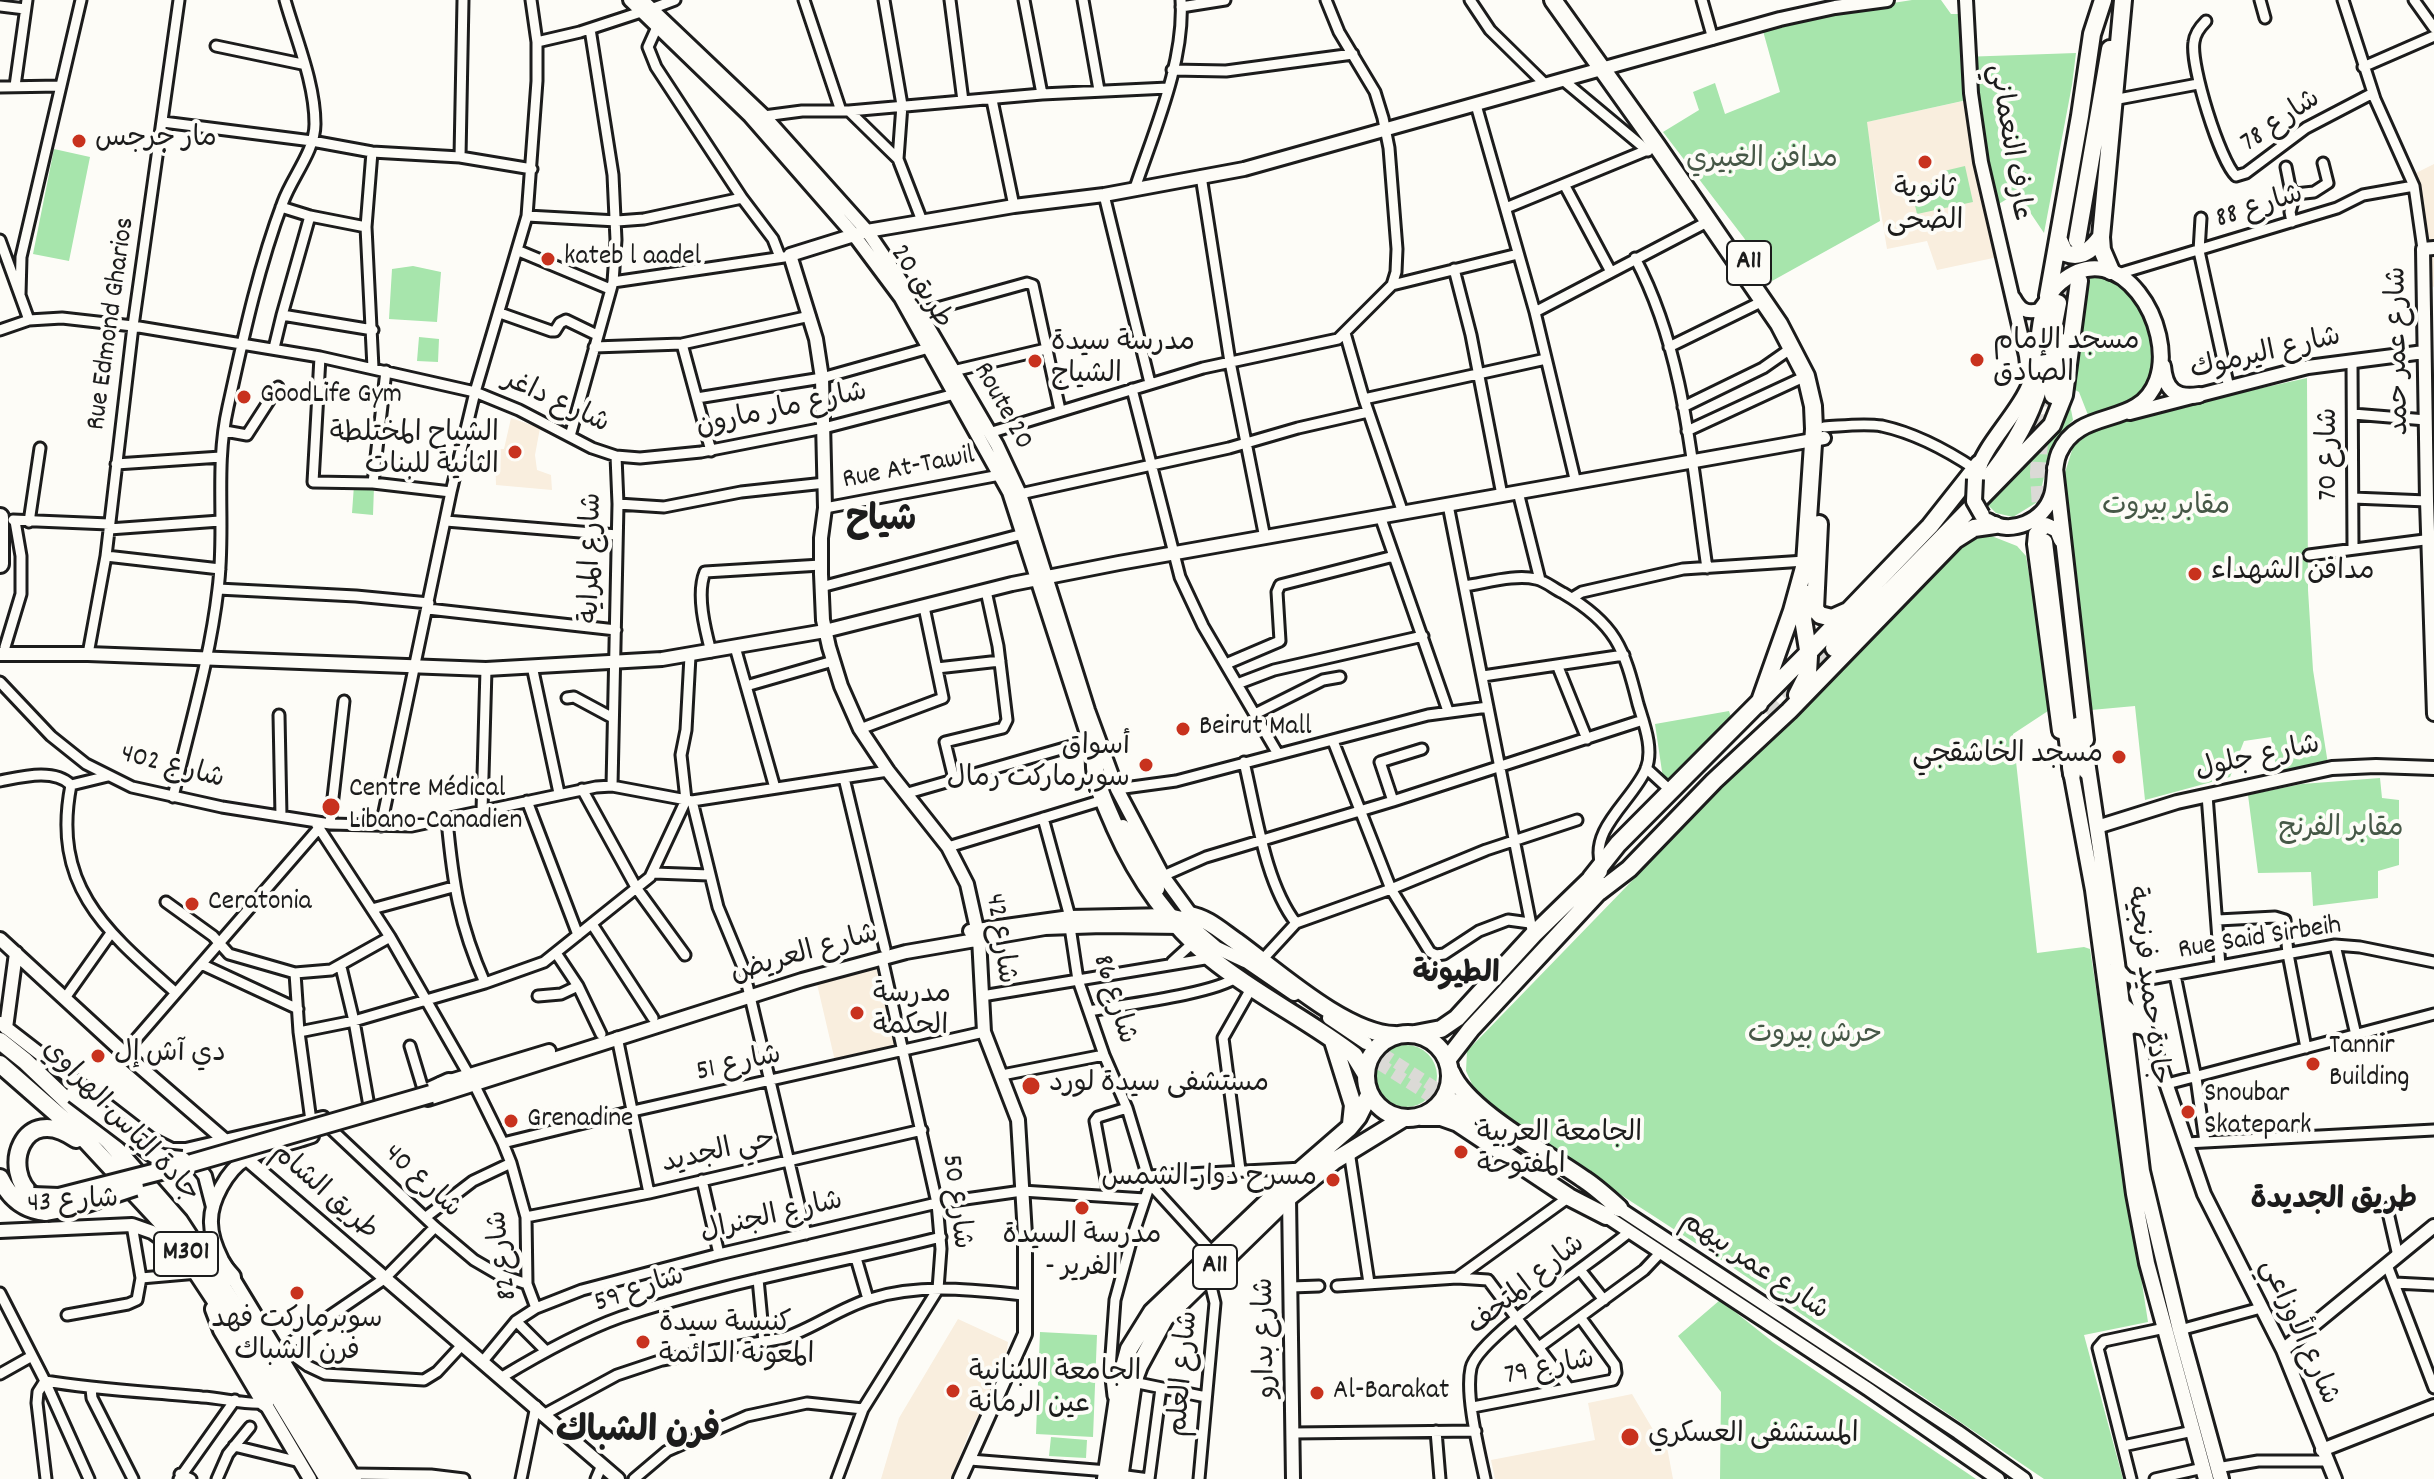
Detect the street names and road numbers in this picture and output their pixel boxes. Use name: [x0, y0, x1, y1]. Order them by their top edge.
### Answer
street label: عارف النعماني: [1978, 62, 2036, 224]
street label: شارع 78: [2236, 84, 2328, 162]
street label: شارع 88: [2212, 180, 2308, 238]
street label: Rue Edmond Gharios: [81, 216, 145, 432]
street label: طريق 20: [880, 240, 958, 336]
road number: A11: [1727, 241, 1771, 285]
street label: شارع عمر حمد: [2383, 266, 2419, 436]
street label: شارع اليرموك: [2187, 322, 2345, 390]
street label: Route 20: [963, 357, 1039, 457]
street label: شارع داغر: [496, 365, 614, 443]
street label: شارع مار مارون: [693, 377, 871, 447]
street label: شارع 70: [2314, 408, 2348, 500]
street label: Rue At-Tawil: [840, 441, 978, 499]
street label: شارع المراية: [576, 492, 612, 624]
street label: شارع جلول: [2193, 730, 2323, 790]
street label: شارع 402: [116, 739, 228, 799]
street label: جادة حميد فرنجية: [2116, 885, 2174, 1087]
street label: شارع 42: [975, 892, 1021, 986]
street label: Rue Said Sirbeih: [2176, 911, 2344, 969]
street label: شارع العريض: [727, 919, 883, 993]
street label: شارع 86: [1082, 951, 1142, 1049]
street label: جادة الياس الهراوي: [33, 1035, 205, 1211]
street label: شارع 51: [693, 1041, 785, 1091]
street label: حي الجديد: [659, 1125, 779, 1183]
street label: طريق الشام: [263, 1138, 383, 1250]
street label: شارع 40: [375, 1139, 467, 1227]
street label: شارع 50: [932, 1153, 976, 1251]
street label: شارع 43: [27, 1185, 119, 1223]
street label: شارع الجنرال: [697, 1186, 847, 1252]
street label: شارع عمر بيهم: [1672, 1206, 1834, 1330]
street label: شارع 82: [483, 1208, 527, 1302]
street label: شارع المتحف: [1462, 1229, 1594, 1345]
road number: M301: [154, 1232, 218, 1276]
road number: A11: [1193, 1245, 1237, 1289]
street label: شارع الأوزاعي: [2250, 1255, 2344, 1411]
street label: شارع 59: [591, 1262, 689, 1322]
street label: شارع بدارو: [1250, 1277, 1286, 1399]
street label: شارع العلم: [1164, 1310, 1208, 1438]
street label: شارع 79: [1502, 1345, 1598, 1395]

